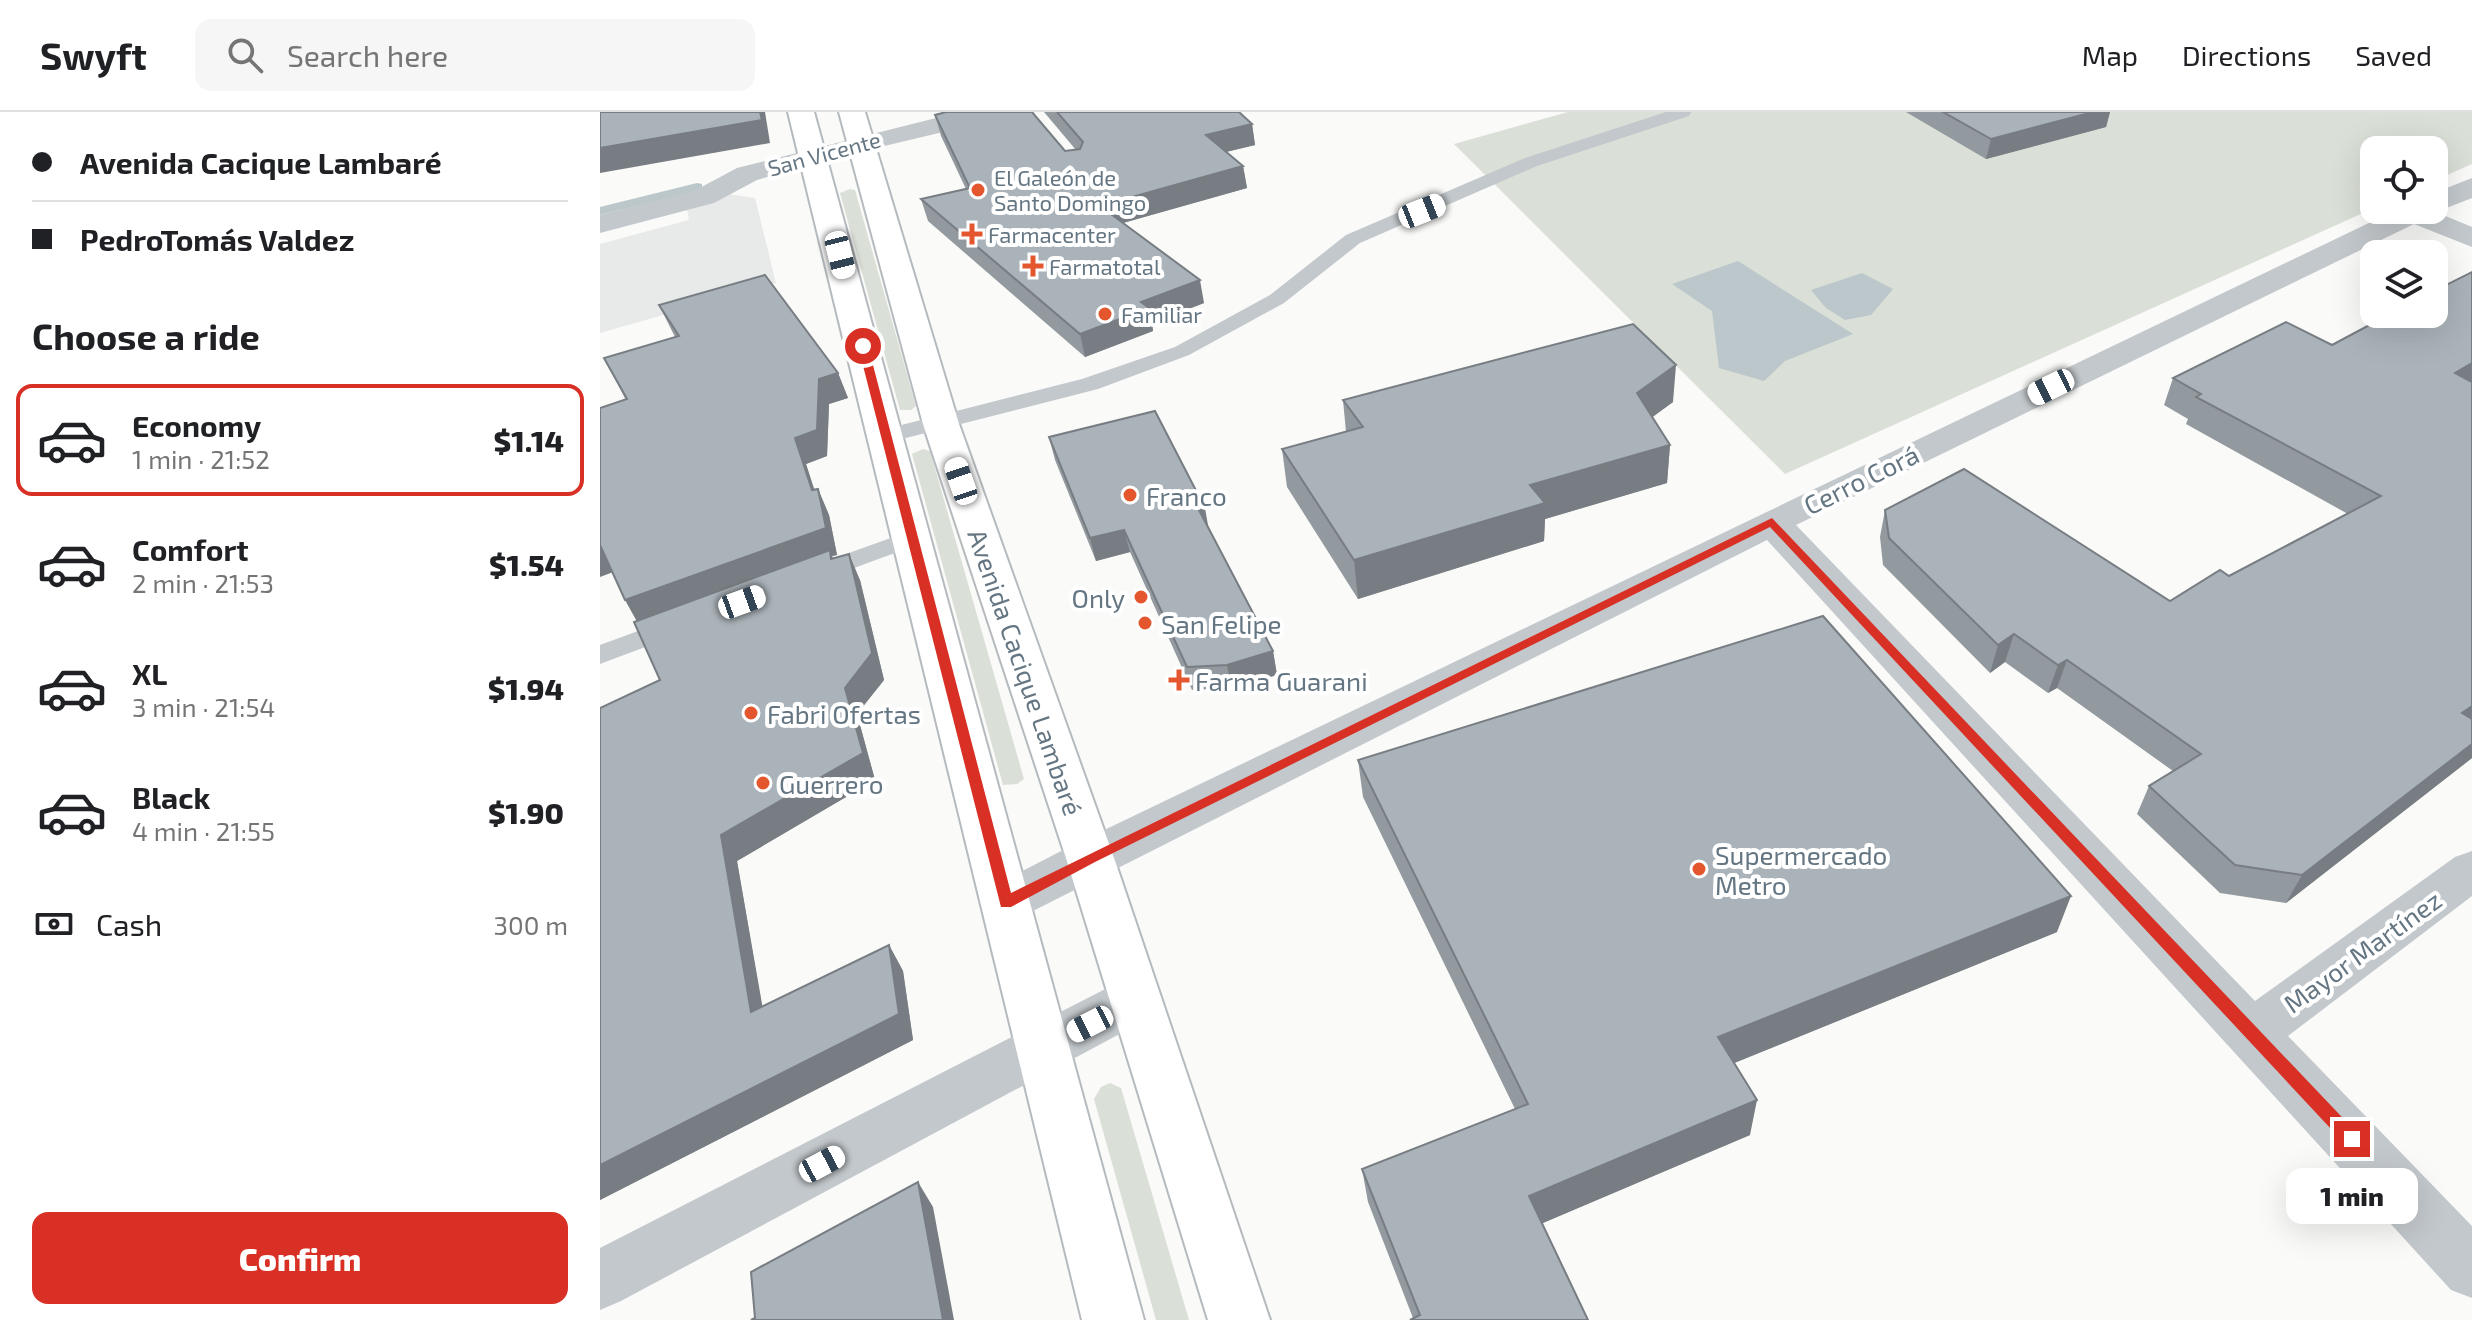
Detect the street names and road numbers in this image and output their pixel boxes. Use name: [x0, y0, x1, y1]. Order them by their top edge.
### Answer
street label: San Vicente: [765, 125, 883, 181]
street label: Cerro Corá: [1798, 438, 1924, 520]
street label: Avenida Cacique Lambaré: [962, 525, 1090, 819]
street label: Mayor Martínez: [2277, 883, 2447, 1019]

